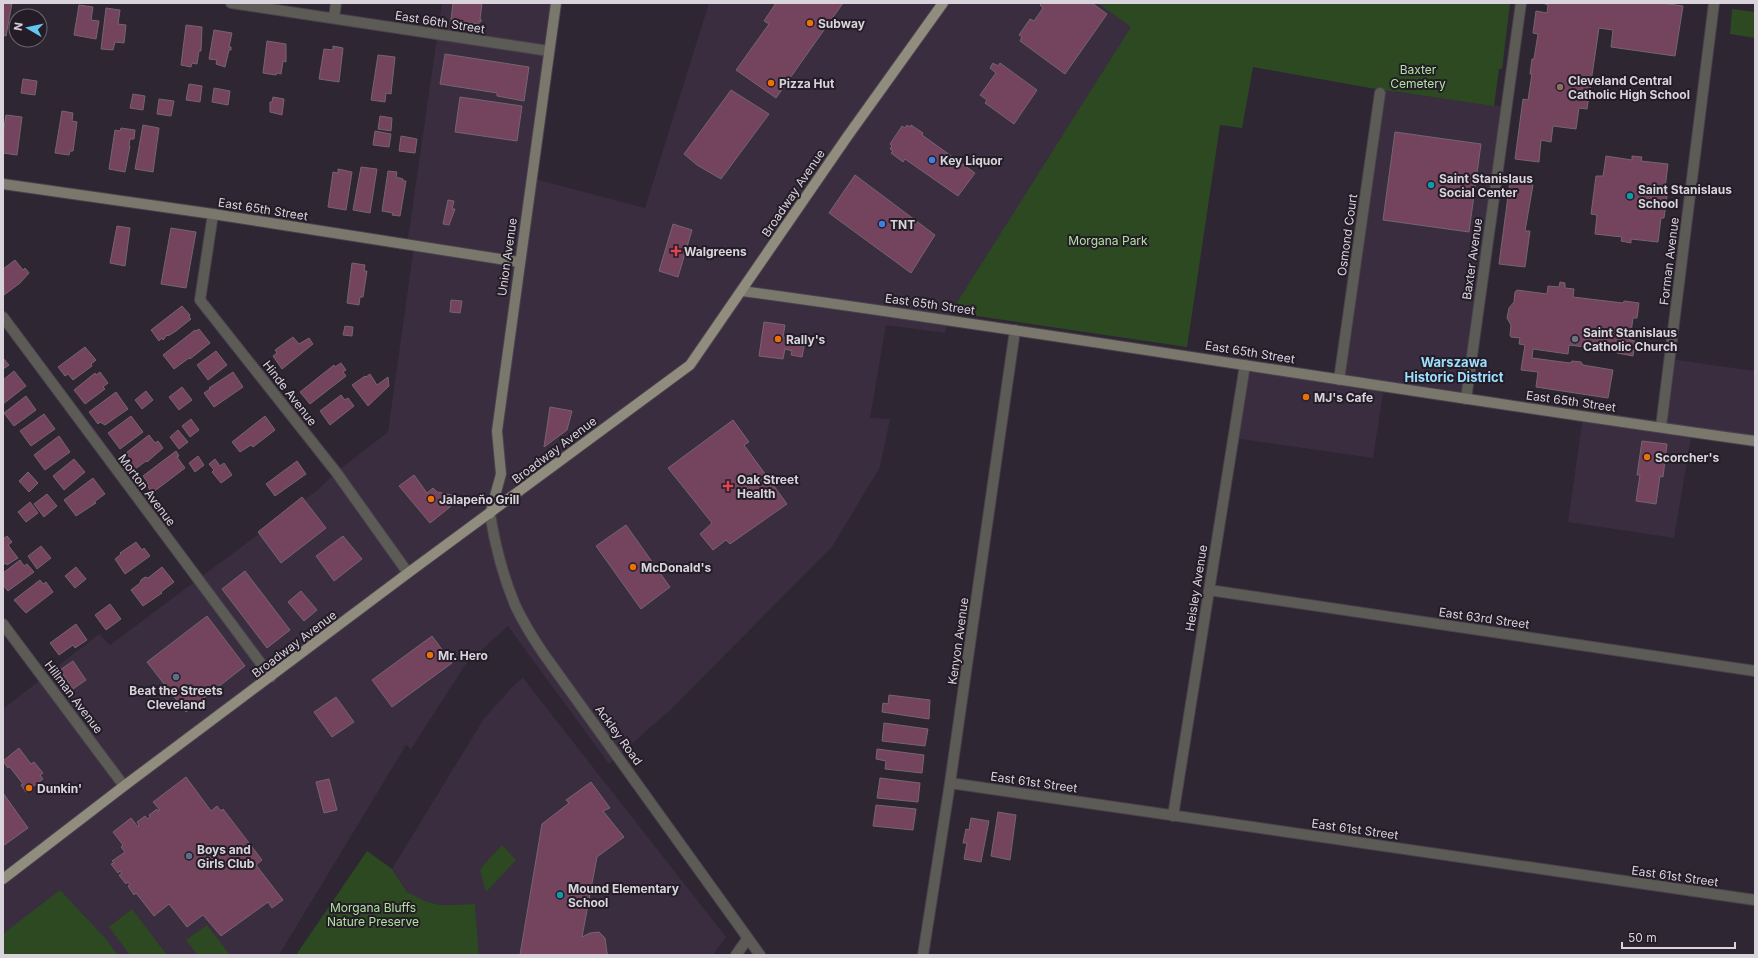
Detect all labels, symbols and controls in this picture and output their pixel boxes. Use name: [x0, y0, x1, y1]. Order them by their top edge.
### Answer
street label: East 66th Street: [394, 7, 486, 37]
north arrow: [8, 8, 48, 48]
place label: Subway: [818, 16, 866, 31]
marker: Subway: [805, 18, 815, 28]
text: N: [11, 21, 26, 32]
park label: Baxter Cemetery: [1390, 62, 1446, 91]
place label: Cleveland Central Catholic High School: [1568, 73, 1690, 102]
place label: Pizza Hut: [779, 76, 835, 91]
marker: Pizza Hut: [766, 78, 776, 88]
marker: Cleveland Central Catholic High School: [1555, 82, 1565, 92]
street label: Broadway Avenue: [758, 146, 828, 240]
place label: Key Liquor: [940, 153, 1003, 168]
marker: Key Liquor: [927, 155, 937, 165]
place label: Saint Stanislaus Social Center: [1439, 171, 1533, 200]
marker: Saint Stanislaus Social Center: [1426, 180, 1436, 190]
place label: Saint Stanislaus School: [1638, 182, 1732, 211]
marker: Saint Stanislaus School: [1625, 191, 1635, 201]
street label: Osmond Court: [1334, 193, 1360, 277]
street label: East 65th Street: [217, 195, 309, 224]
street label: Forman Avenue: [1656, 216, 1682, 306]
street label: Union Avenue: [494, 217, 520, 297]
place label: TNT: [890, 217, 915, 232]
street label: Baxter Avenue: [1459, 217, 1485, 301]
marker: TNT: [877, 219, 887, 229]
park label: Morgana Park: [1068, 233, 1148, 248]
place label: Walgreens: [684, 244, 747, 259]
marker: Walgreens: [671, 246, 681, 256]
street label: East 65th Street: [884, 290, 976, 318]
place label: Saint Stanislaus Catholic Church: [1583, 325, 1677, 354]
place label: Rally's: [786, 332, 826, 347]
marker: Rally's: [773, 334, 783, 344]
marker: Saint Stanislaus Catholic Church: [1570, 334, 1580, 344]
street label: East 65th Street: [1204, 338, 1296, 367]
district label: Warszawa Historic District: [1404, 354, 1504, 385]
street label: Hinde Avenue: [260, 357, 320, 429]
street label: East 65th Street: [1525, 387, 1617, 415]
place label: MJ's Cafe: [1314, 390, 1373, 405]
marker: MJ's Cafe: [1301, 392, 1311, 402]
street label: Broadway Avenue: [509, 413, 599, 487]
place label: Scorcher's: [1655, 450, 1719, 465]
street label: Morton Avenue: [115, 451, 179, 529]
marker: Scorcher's: [1642, 452, 1652, 462]
place label: Oak Street Health: [737, 472, 799, 501]
marker: Oak Street Health: [722, 480, 734, 492]
place label: Jalapeño Grill: [439, 492, 519, 507]
marker: Jalapeño Grill: [426, 494, 436, 504]
street label: Heisley Avenue: [1182, 544, 1210, 632]
place label: McDonald's: [641, 560, 711, 575]
marker: McDonald's: [628, 562, 638, 572]
street label: Kenyon Avenue: [944, 596, 972, 686]
street label: East 63rd Street: [1438, 604, 1530, 632]
street label: Broadway Avenue: [249, 607, 339, 681]
place label: Mr. Hero: [438, 648, 488, 663]
marker: Mr. Hero: [425, 650, 435, 660]
street label: Hillman Avenue: [42, 658, 106, 736]
marker: Beat the Streets Cleveland: [171, 672, 181, 682]
place label: Beat the Streets Cleveland: [129, 683, 223, 712]
street label: Ackley Road: [592, 702, 646, 768]
street label: East 61st Street: [990, 768, 1078, 796]
place label: Dunkin': [37, 781, 82, 796]
marker: Dunkin': [24, 783, 34, 793]
street label: East 61st Street: [1311, 815, 1399, 843]
place label: Boys and Girls Club: [197, 842, 255, 871]
marker: Boys and Girls Club: [184, 851, 194, 861]
street label: East 61st Street: [1631, 862, 1719, 890]
place label: Mound Elementary School: [568, 881, 680, 910]
marker: Mound Elementary School: [555, 890, 565, 900]
park label: Morgana Bluffs Nature Preserve: [327, 900, 419, 929]
scale bar: [1622, 924, 1735, 950]
text: 50 m: [1628, 930, 1657, 945]

